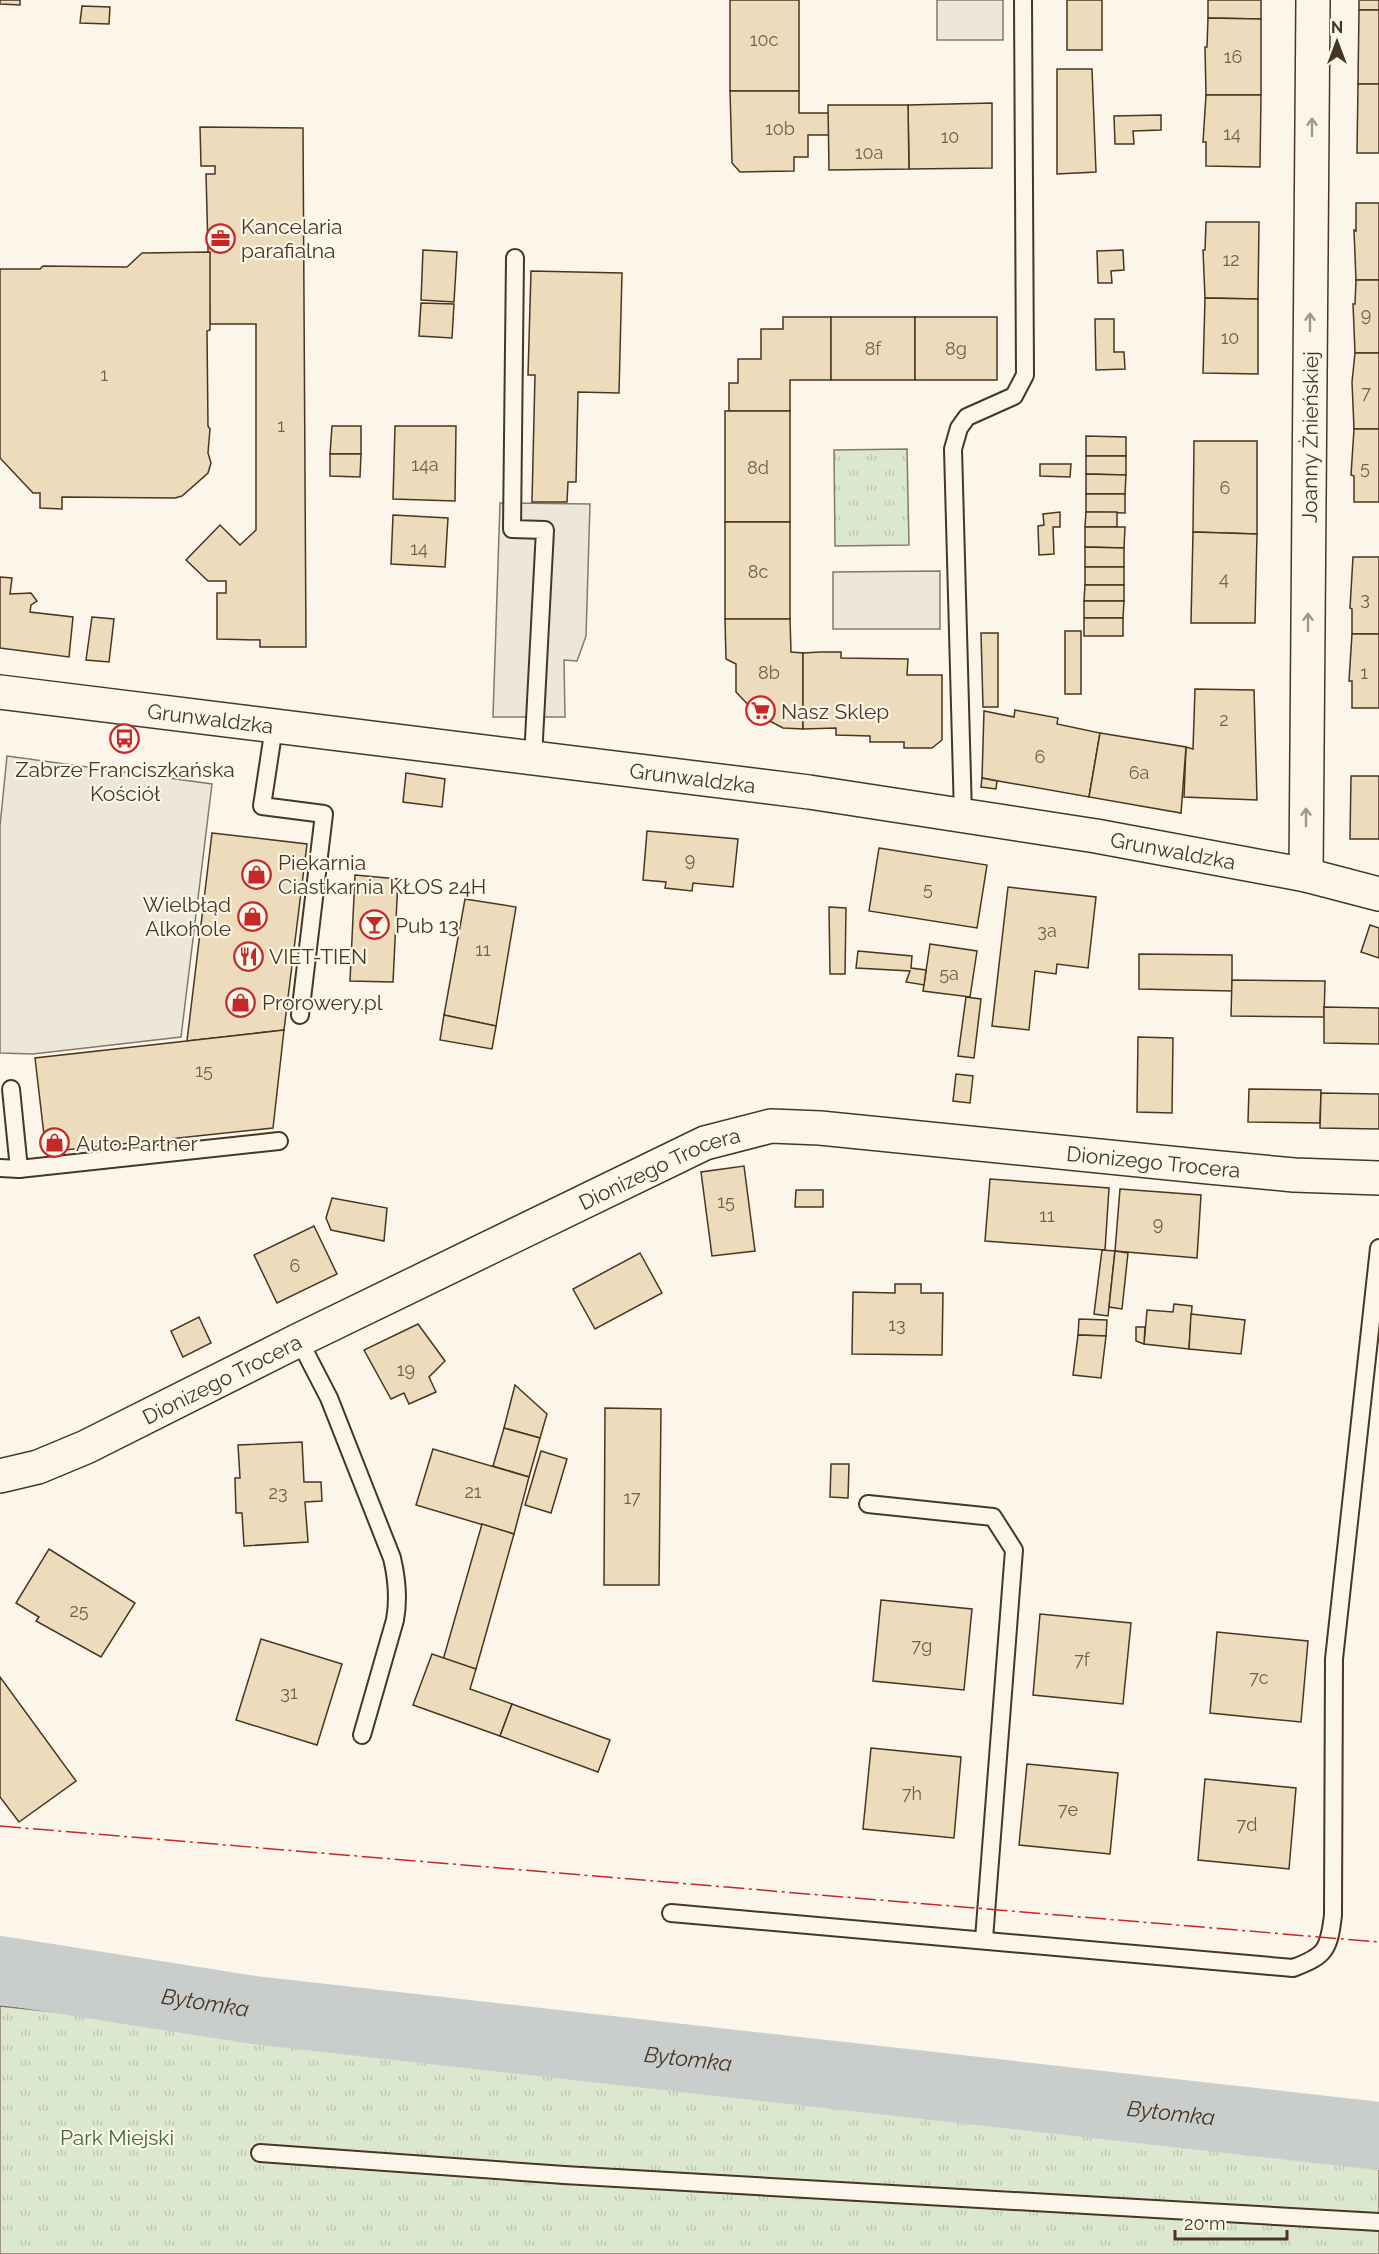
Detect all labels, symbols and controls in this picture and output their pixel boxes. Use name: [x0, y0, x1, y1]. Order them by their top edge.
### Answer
north arrow: [1307, 12, 1367, 72]
text: N: [1331, 18, 1343, 37]
house number: 10c: [750, 29, 778, 50]
house number: 16: [1224, 46, 1242, 67]
one-way arrow: [1306, 117, 1318, 137]
house number: 10b: [765, 118, 795, 139]
house number: 14: [1223, 123, 1241, 144]
house number: 10: [941, 126, 959, 147]
house number: 10a: [855, 142, 883, 163]
place label: Kancelaria parafialna: [241, 214, 343, 263]
office icon: Kancelaria parafialna: [204, 222, 236, 254]
house number: 12: [1222, 249, 1240, 270]
house number: 9: [1361, 304, 1371, 325]
one-way arrow: [1304, 312, 1316, 332]
house number: 10: [1221, 327, 1239, 348]
house number: 8f: [865, 338, 882, 359]
house number: 8g: [945, 338, 967, 359]
street label: Joanny Żnieńskiej: [1296, 351, 1323, 523]
house number: 1: [100, 364, 108, 385]
house number: 7: [1361, 382, 1371, 403]
house number: 1: [277, 415, 285, 436]
house number: 14a: [411, 454, 439, 475]
house number: 8d: [747, 457, 769, 478]
house number: 5: [1360, 457, 1370, 478]
house number: 6: [1220, 477, 1231, 498]
house number: 14: [410, 538, 428, 559]
house number: 8c: [748, 561, 768, 582]
house number: 4: [1219, 568, 1229, 589]
house number: 3: [1360, 588, 1370, 609]
one-way arrow: [1302, 612, 1314, 632]
house number: 8b: [758, 662, 780, 683]
house number: 1: [1360, 662, 1368, 683]
supermarket icon: Nasz Sklep: [744, 695, 776, 727]
street label: Grunwaldzka: [146, 698, 275, 738]
place label: Nasz Sklep: [781, 699, 889, 724]
house number: 2: [1219, 709, 1229, 730]
bus stop icon: Zabrze Franciszkańska Kościół: [109, 722, 141, 754]
house number: 6: [1035, 746, 1046, 767]
place label: Zabrze Franciszkańska Kościół: [15, 757, 235, 806]
street label: Grunwaldzka: [628, 757, 757, 798]
house number: 6a: [1129, 762, 1149, 783]
one-way arrow: [1301, 807, 1312, 827]
street label: Grunwaldzka: [1109, 826, 1238, 874]
house number: 9: [685, 849, 695, 870]
place label: Piekarnia Ciastkarnia KŁOS 24H: [278, 850, 486, 899]
shop icon: Piekarnia Ciastkarnia KŁOS 24H: [241, 858, 273, 890]
house number: 5: [923, 878, 933, 899]
place label: Wielbłąd Alkohole: [143, 892, 231, 941]
shop icon: Wielbłąd Alkohole: [236, 900, 268, 932]
bar icon: Pub 13: [358, 909, 390, 941]
place label: Pub 13: [395, 913, 459, 938]
house number: 3a: [1037, 920, 1057, 941]
house number: 11: [475, 939, 491, 960]
restaurant icon: VIET-TIEN: [232, 940, 264, 972]
place label: VIET-TIEN: [269, 944, 367, 969]
house number: 5a: [939, 963, 959, 984]
shop icon: Prorowery.pl: [225, 986, 257, 1018]
place label: Prorowery.pl: [262, 990, 383, 1015]
house number: 15: [195, 1060, 213, 1081]
street label: Dionizego Trocera: [574, 1122, 743, 1215]
shop icon: Auto Partner: [39, 1127, 71, 1159]
place label: Auto Partner: [76, 1131, 198, 1156]
street label: Dionizego Trocera: [1065, 1140, 1242, 1182]
house number: 15: [717, 1191, 735, 1212]
house number: 11: [1039, 1205, 1055, 1226]
house number: 9: [1153, 1213, 1163, 1234]
house number: 6: [290, 1255, 301, 1276]
house number: 13: [888, 1314, 906, 1335]
street label: Dionizego Trocera: [138, 1328, 305, 1429]
house number: 19: [397, 1359, 415, 1380]
house number: 21: [464, 1481, 482, 1502]
house number: 23: [269, 1482, 288, 1503]
house number: 17: [623, 1487, 641, 1508]
house number: 25: [69, 1600, 89, 1621]
house number: 7g: [912, 1635, 932, 1656]
house number: 7f: [1074, 1649, 1091, 1670]
house number: 7c: [1249, 1667, 1269, 1688]
house number: 31: [280, 1682, 298, 1703]
house number: 7h: [902, 1783, 922, 1804]
house number: 7e: [1058, 1799, 1079, 1820]
house number: 7d: [1237, 1814, 1257, 1835]
water label: Bytomka: [160, 1983, 251, 2022]
water label: Bytomka: [643, 2041, 733, 2076]
water label: Bytomka: [1126, 2095, 1216, 2131]
park label: Park Miejski: [60, 2125, 174, 2150]
scale bar: [1175, 2203, 1288, 2241]
text: 20 m: [1184, 2213, 1226, 2234]

